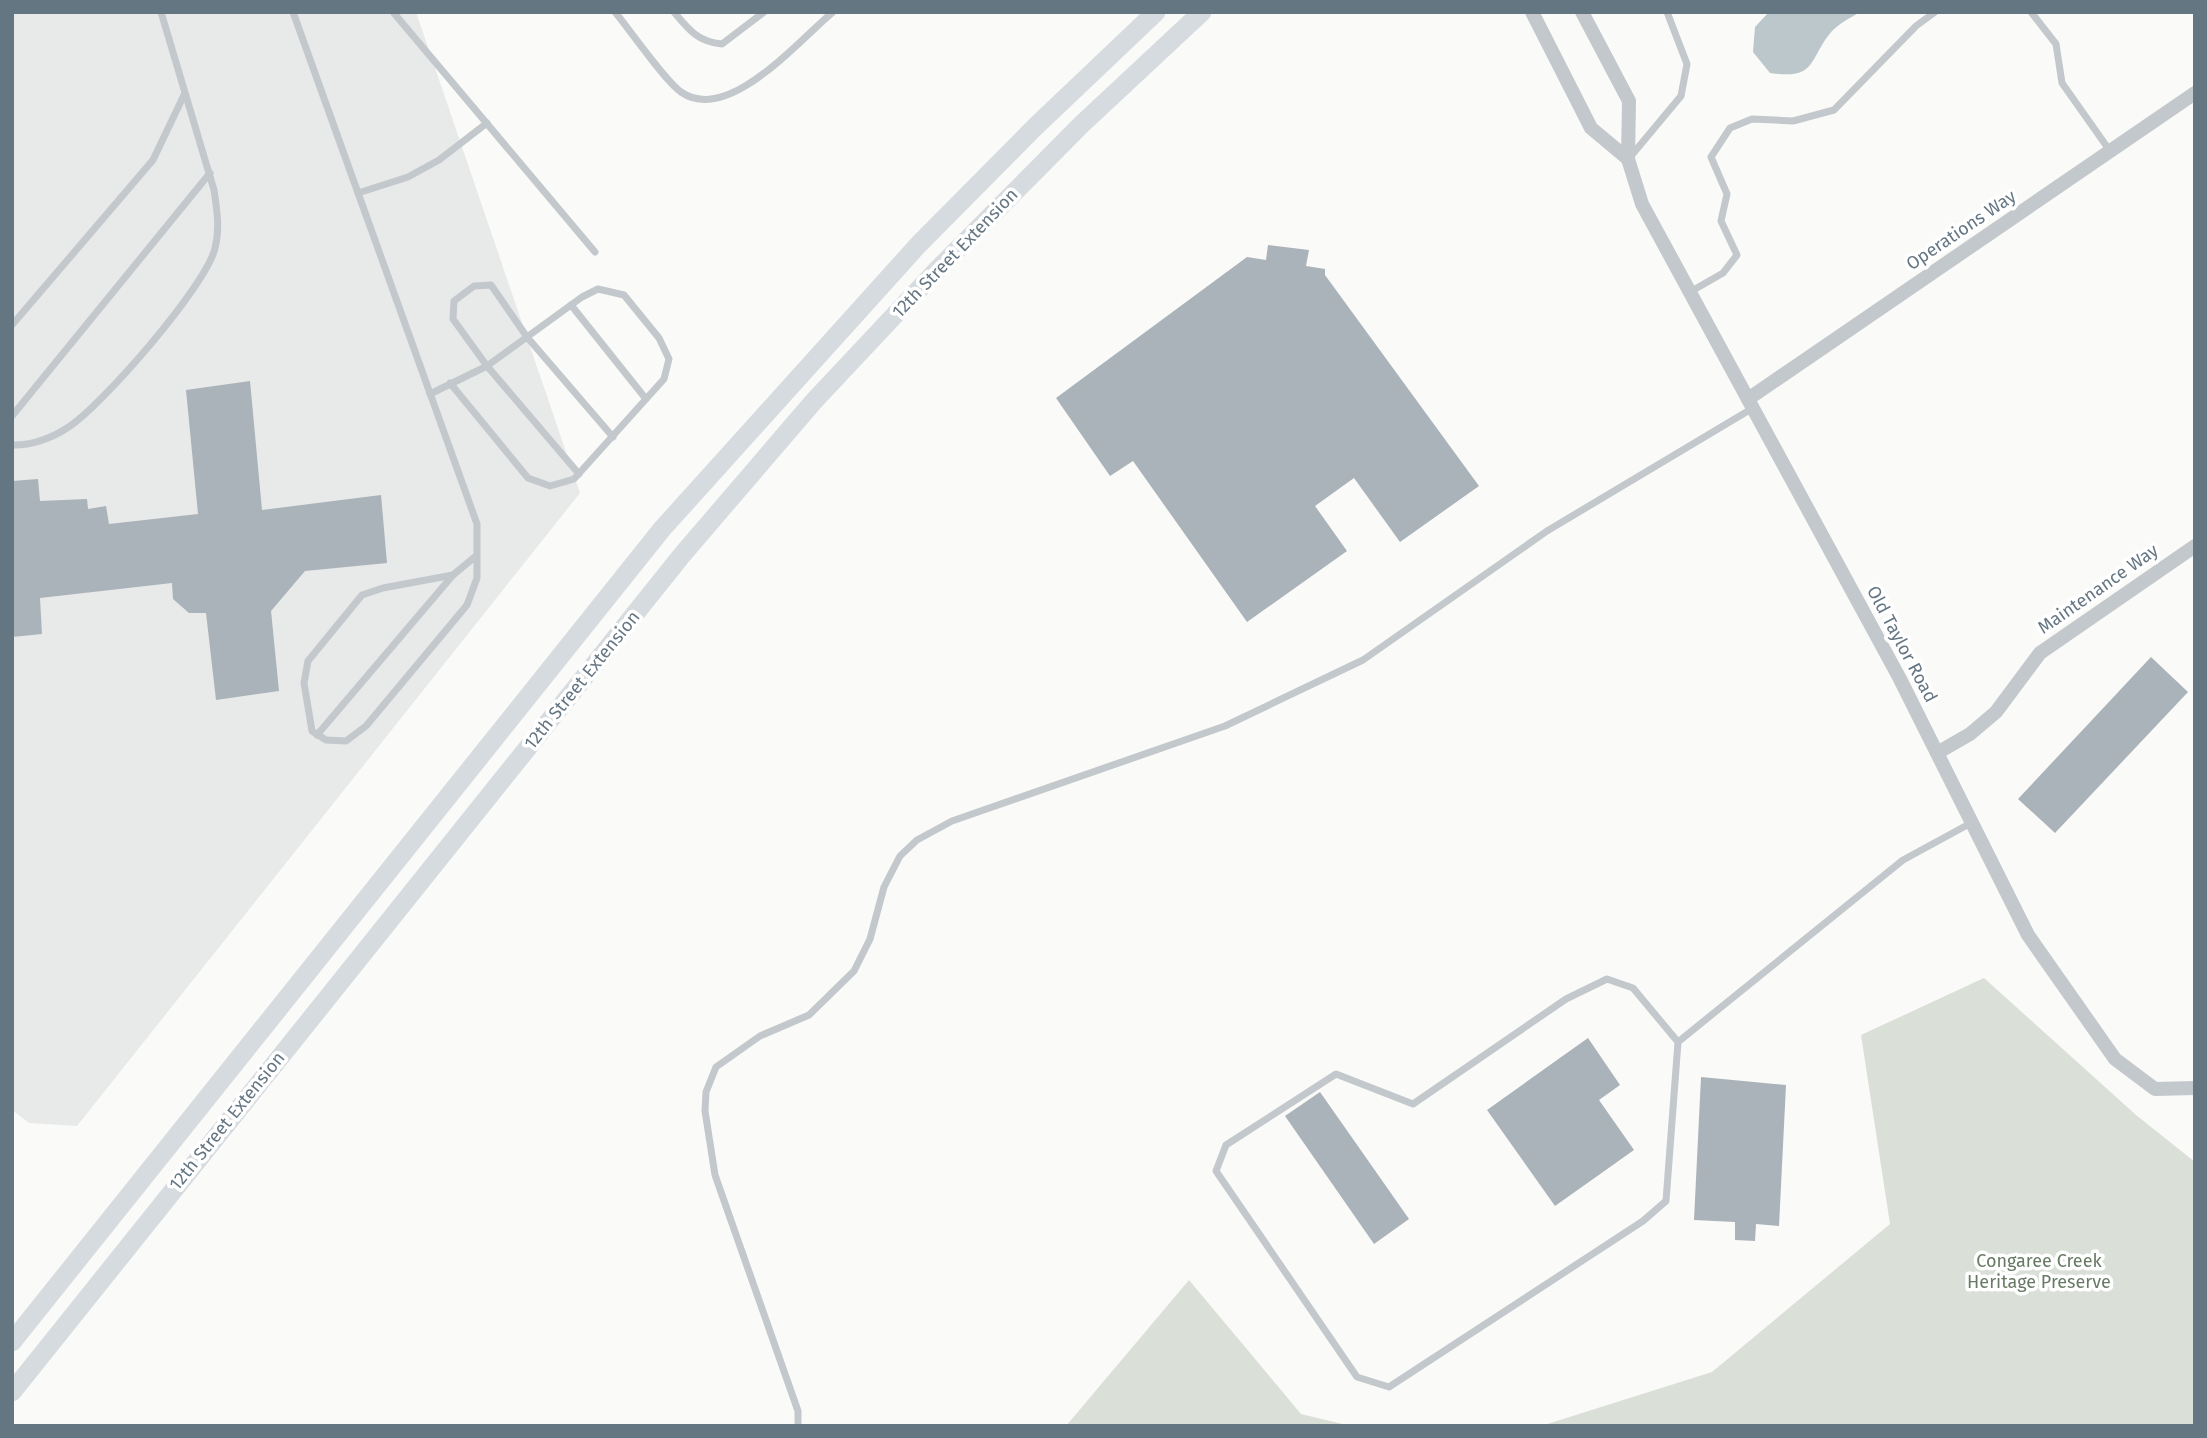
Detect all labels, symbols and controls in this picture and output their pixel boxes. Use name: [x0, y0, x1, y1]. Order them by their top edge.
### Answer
street label: 12th Street Extension: [887, 184, 1023, 322]
street label: Operations Way: [1902, 185, 2020, 275]
street label: Maintenance Way: [2034, 539, 2163, 639]
street label: Old Taylor Road: [1862, 582, 1942, 706]
street label: 12th Street Extension: [519, 606, 645, 754]
street label: 12th Street Extension: [164, 1047, 290, 1195]
park label: Congaree Creek Heritage Preserve: [1967, 1250, 2111, 1293]

